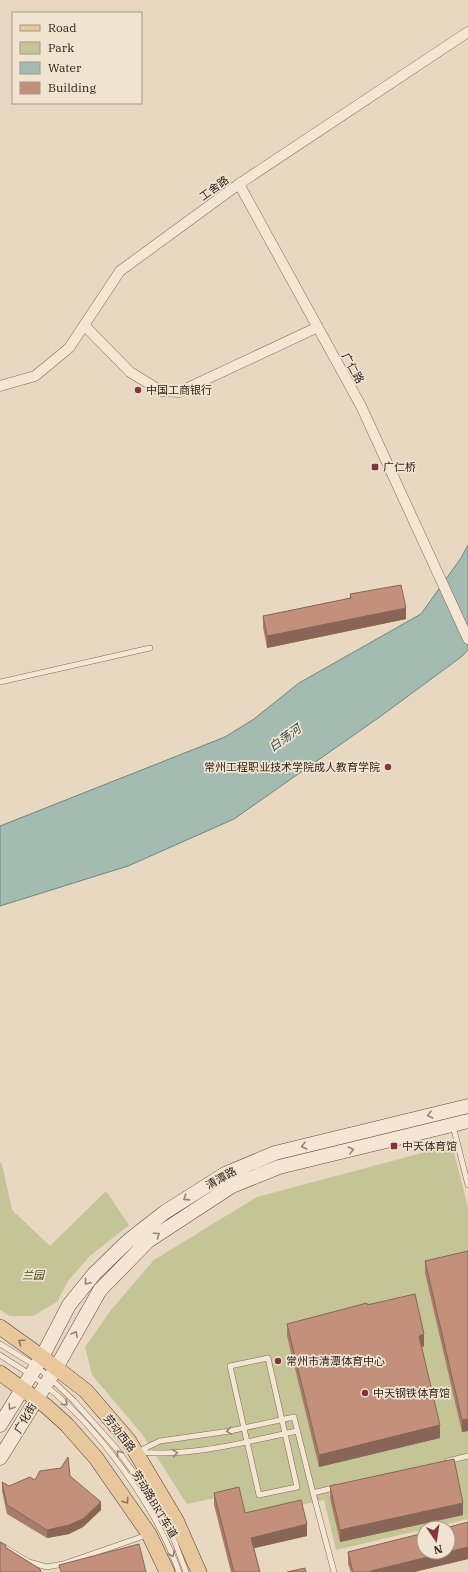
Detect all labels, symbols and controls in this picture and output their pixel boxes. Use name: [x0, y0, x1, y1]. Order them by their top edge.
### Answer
legend: [12, 12, 142, 104]
text: Road: [48, 20, 77, 35]
text: Park: [48, 40, 74, 55]
text: Water: [48, 60, 82, 75]
text: Building: [48, 80, 96, 95]
street label: 工舍路: [197, 173, 231, 203]
street label: 广仁路: [339, 350, 367, 386]
place label: 中国工商银行: [146, 383, 212, 397]
marker: 中国工商银行: [133, 385, 143, 395]
place label: 广仁桥: [383, 460, 416, 474]
marker: 广仁桥: [370, 462, 380, 472]
water label: 白荡河: [266, 720, 305, 754]
place label: 常州工程职业技术学院成人教育学院: [204, 760, 380, 774]
marker: 常州工程职业技术学院成人教育学院: [383, 762, 393, 772]
one-way arrow: [427, 1111, 433, 1119]
place label: 中天体育馆: [402, 1139, 457, 1153]
marker: 中天体育馆: [389, 1141, 399, 1151]
one-way arrow: [301, 1142, 307, 1150]
one-way arrow: [347, 1146, 354, 1155]
street label: 清潭路: [203, 1164, 239, 1192]
one-way arrow: [183, 1194, 190, 1201]
one-way arrow: [153, 1232, 160, 1240]
park label: 兰园: [22, 1268, 46, 1282]
one-way arrow: [85, 1278, 92, 1285]
one-way arrow: [71, 1331, 78, 1338]
one-way arrow: [19, 1340, 26, 1347]
place label: 常州市清潭体育中心: [286, 1354, 385, 1368]
marker: 常州市清潭体育中心: [273, 1356, 283, 1366]
place label: 中天钢铁体育馆: [373, 1386, 450, 1400]
marker: 中天钢铁体育馆: [360, 1388, 370, 1398]
one-way arrow: [60, 1398, 68, 1406]
street label: 广化街: [11, 1400, 39, 1436]
one-way arrow: [8, 1403, 16, 1410]
street label: 劳动西路: [101, 1411, 139, 1455]
one-way arrow: [225, 1426, 232, 1435]
one-way arrow: [171, 1449, 178, 1458]
one-way arrow: [117, 1450, 124, 1457]
street label: 劳动路BRT车道: [129, 1468, 181, 1540]
one-way arrow: [122, 1497, 129, 1504]
north arrow: [416, 1520, 456, 1560]
text: N: [432, 1542, 444, 1558]
one-way arrow: [167, 1549, 175, 1557]

